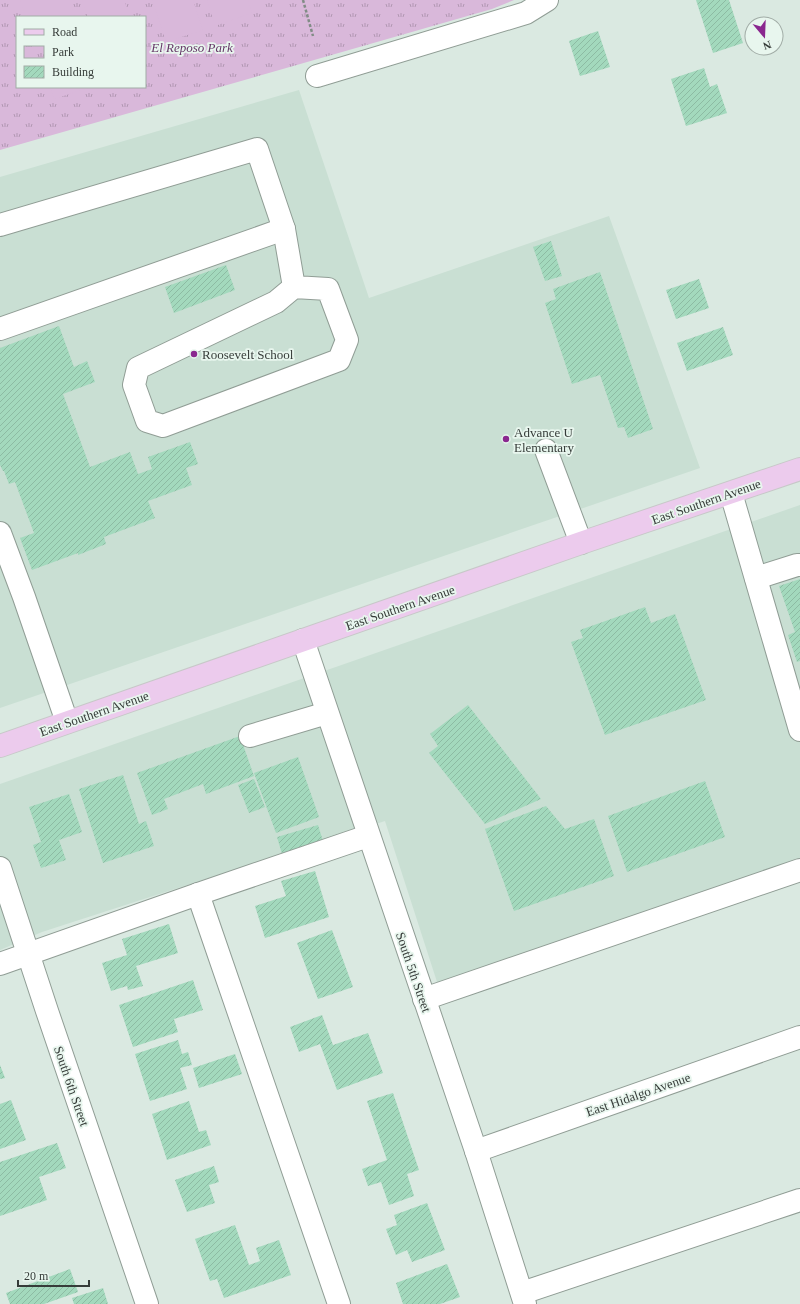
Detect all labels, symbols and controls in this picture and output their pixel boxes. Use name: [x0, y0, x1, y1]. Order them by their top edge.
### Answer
legend: [16, 16, 146, 88]
north arrow: [744, 16, 784, 56]
text: Road: [52, 25, 77, 39]
text: N: [761, 38, 773, 52]
park label: El Reposo Park: [150, 40, 233, 55]
text: Park: [52, 45, 74, 59]
text: Building: [52, 65, 94, 79]
place label: Roosevelt School: [202, 347, 294, 362]
marker: Roosevelt School: [189, 349, 199, 359]
place label: Advance U Elementary: [514, 425, 574, 455]
marker: Advance U Elementary: [501, 434, 511, 444]
street label: East Southern Avenue: [650, 476, 763, 527]
street label: East Southern Avenue: [344, 582, 457, 633]
street label: East Southern Avenue: [38, 688, 151, 739]
street label: South 5th Street: [393, 930, 434, 1015]
street label: South 6th Street: [51, 1044, 92, 1129]
street label: East Hidalgo Avenue: [584, 1069, 693, 1119]
scale bar: [18, 1262, 89, 1288]
text: 20 m: [24, 1269, 49, 1283]

